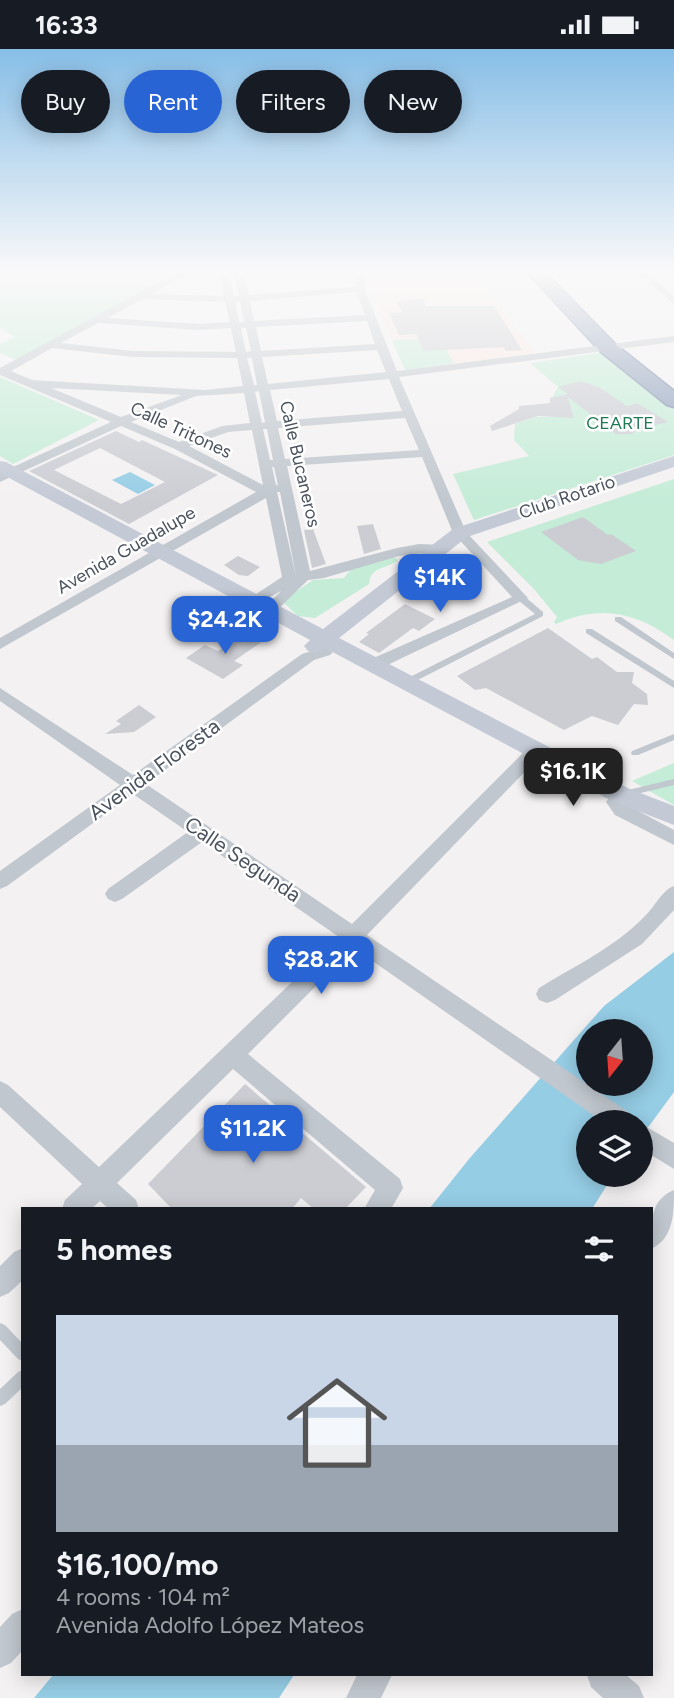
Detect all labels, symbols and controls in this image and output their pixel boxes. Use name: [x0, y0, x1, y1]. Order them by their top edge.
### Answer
text: 16:33: [35, 9, 98, 41]
chip: Buy: [21, 70, 110, 133]
chip: Rent: [124, 70, 222, 133]
chip: Filters: [236, 70, 350, 133]
chip: New: [364, 70, 462, 133]
street label: Calle Tritones: [127, 397, 235, 463]
street label: Calle Bucaneros: [275, 399, 325, 529]
park label: CEARTE: [586, 412, 654, 434]
street label: Club Rotario: [516, 470, 618, 524]
street label: Avenida Guadalupe: [53, 501, 199, 599]
pin: $14K: [399, 554, 481, 614]
text: $14K: [414, 563, 466, 591]
pin: $24.2K: [168, 597, 282, 656]
text: $24.2K: [188, 605, 262, 633]
street label: Avenida Floresta: [84, 713, 224, 825]
pin: $16.1K: [516, 749, 630, 808]
text: $16.1K: [540, 757, 606, 785]
street label: Calle Segunda: [180, 811, 306, 907]
pin: $28.2K: [264, 937, 378, 996]
text: $28.2K: [284, 945, 358, 973]
north arrow: [576, 1019, 653, 1095]
map controls: [576, 1019, 653, 1187]
pin: $11.2K: [196, 1105, 310, 1165]
button: layers: [576, 1110, 653, 1187]
text: $11.2K: [220, 1114, 286, 1142]
icon: filters: [580, 1230, 618, 1268]
text: 5 homes: [56, 1231, 172, 1268]
icon: home: [274, 1360, 400, 1486]
text: $16,100/mo: [56, 1546, 218, 1583]
text: 4 rooms · 104 m²: [56, 1583, 230, 1611]
text: Avenida Adolfo López Mateos: [56, 1611, 364, 1639]

